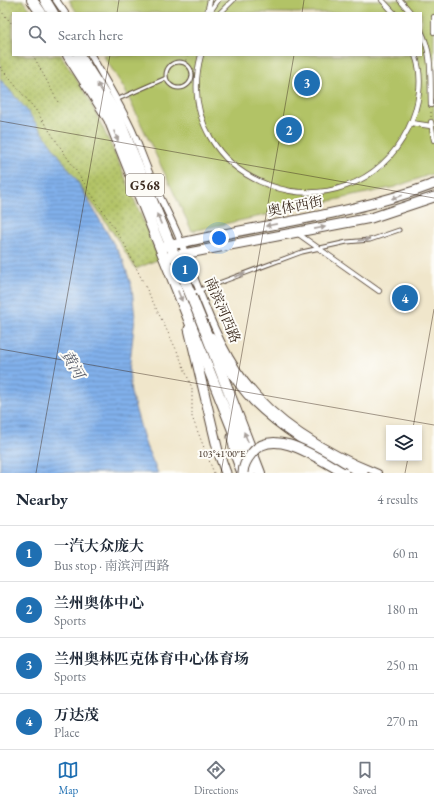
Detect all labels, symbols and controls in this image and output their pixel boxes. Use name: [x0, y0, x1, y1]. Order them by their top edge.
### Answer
search box: [12, 12, 422, 56]
icon: search: [26, 23, 48, 45]
text: Search here: [58, 25, 123, 44]
pin: 3: [294, 68, 320, 98]
one-way arrow: [96, 83, 104, 93]
pin: 2: [276, 115, 302, 145]
one-way arrow: [113, 131, 119, 142]
road number: G568: [126, 174, 164, 196]
street label: 奥体西街: [266, 192, 324, 220]
one-way arrow: [391, 194, 403, 200]
one-way arrow: [156, 214, 162, 225]
one-way arrow: [264, 223, 277, 229]
one-way arrow: [313, 224, 326, 230]
your location: [209, 228, 229, 248]
one-way arrow: [358, 237, 370, 244]
pin: 1: [172, 254, 198, 284]
one-way arrow: [234, 272, 246, 278]
street label: 南滨河西路: [201, 274, 245, 346]
pin: 4: [392, 283, 418, 313]
one-way arrow: [177, 291, 183, 303]
water label: 黄河: [57, 346, 90, 384]
map controls: [386, 425, 422, 461]
button: layers: [386, 425, 422, 461]
one-way arrow: [242, 430, 248, 442]
text: 103°41'00"E: [198, 447, 246, 460]
text: Nearby: [16, 488, 68, 510]
text: 4 results: [377, 491, 418, 508]
text: 一汽大众庞大: [54, 536, 144, 555]
text: 1: [26, 545, 32, 562]
text: 60 m: [393, 545, 418, 562]
text: Bus stop · 南滨河西路: [54, 557, 170, 574]
text: 兰州奥体中心: [54, 593, 144, 612]
text: 2: [26, 601, 32, 618]
text: 180 m: [387, 601, 418, 618]
text: Sports: [54, 612, 86, 629]
text: 兰州奥林匹克体育中心体育场: [54, 649, 249, 668]
text: 3: [26, 657, 32, 674]
text: 250 m: [387, 657, 418, 674]
text: Sports: [54, 668, 86, 685]
text: 万达茂: [54, 705, 99, 724]
text: 4: [26, 713, 32, 730]
text: 270 m: [387, 713, 418, 730]
text: Place: [54, 724, 80, 741]
tab: Map: [57, 759, 79, 797]
tab: Directions: [194, 759, 238, 797]
tab: Saved: [353, 759, 377, 797]

